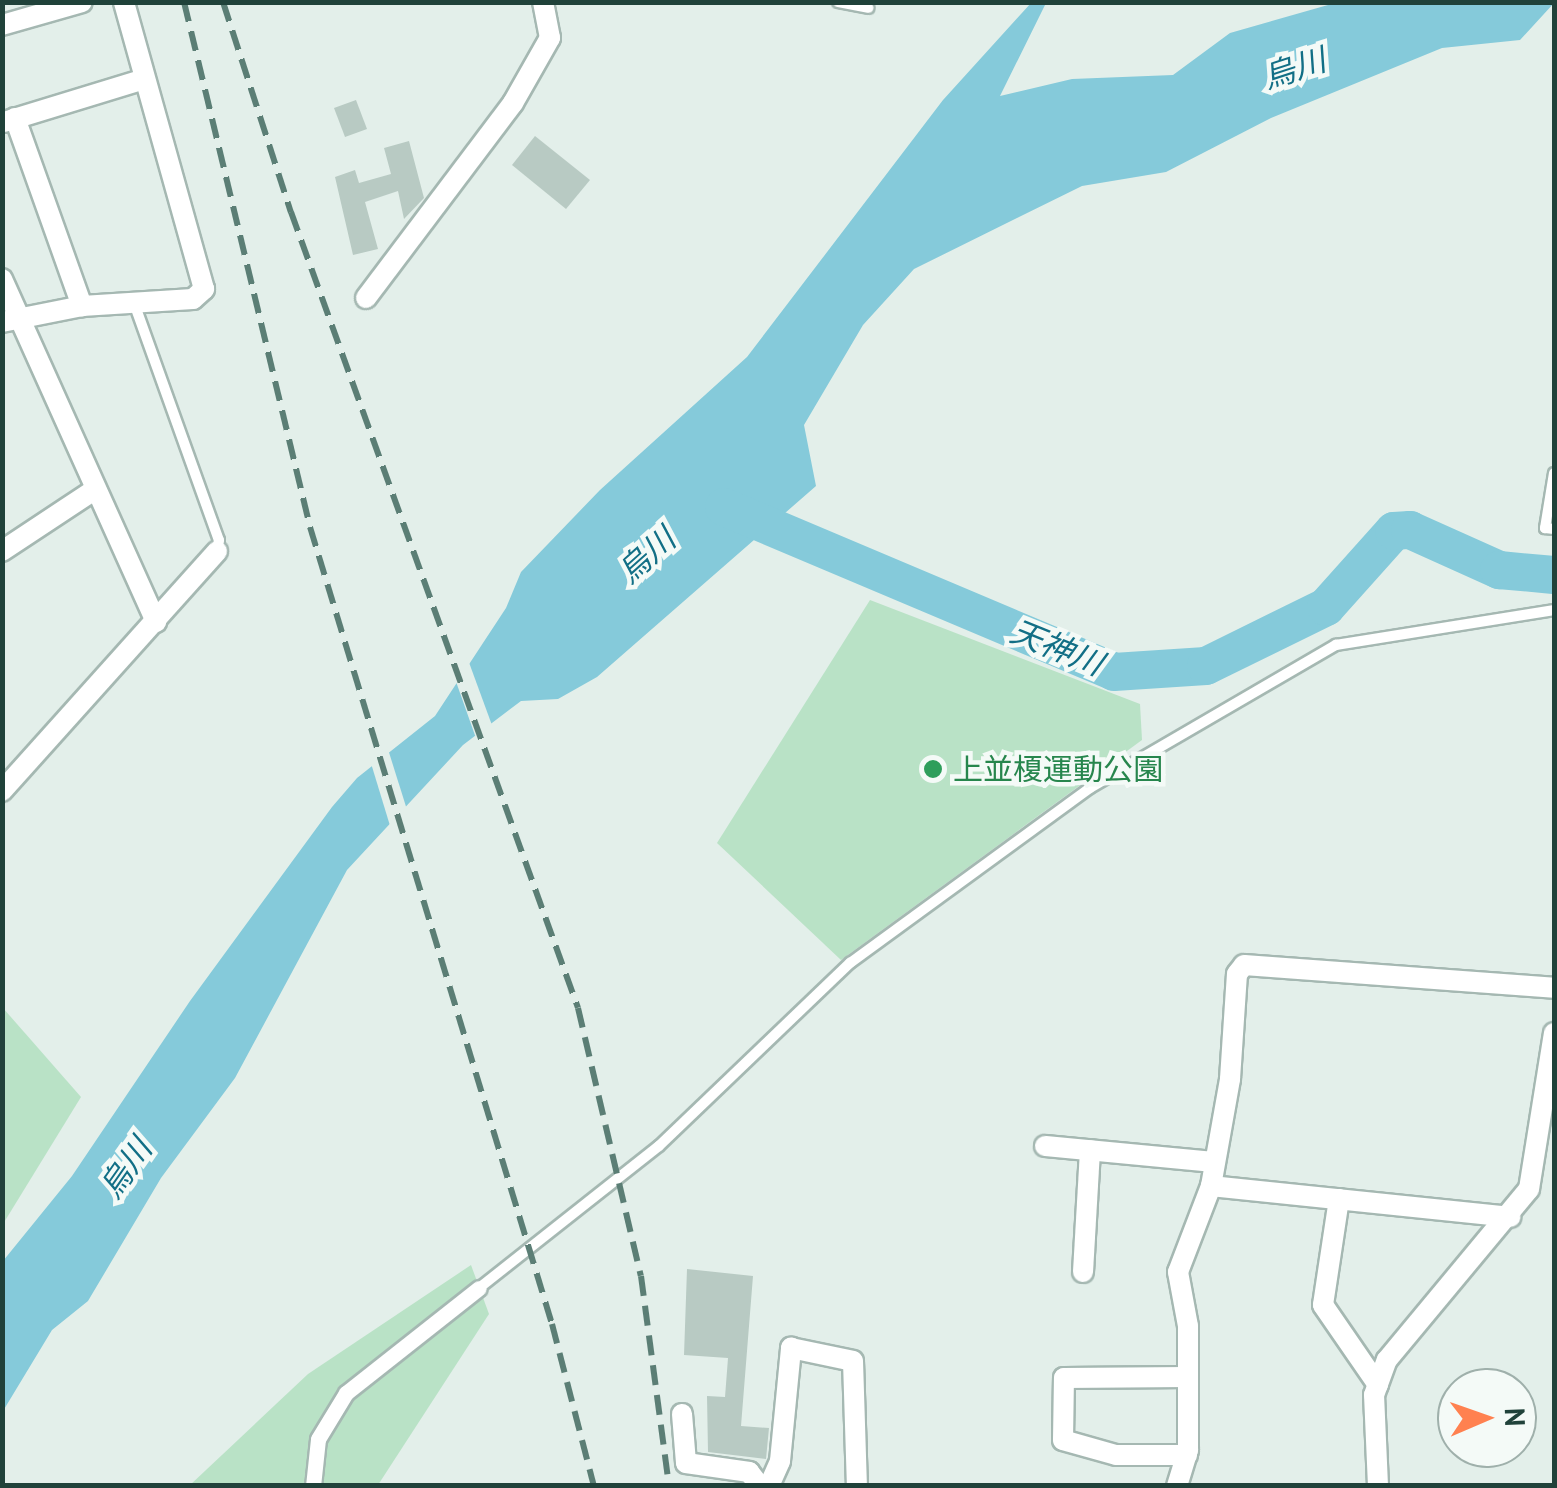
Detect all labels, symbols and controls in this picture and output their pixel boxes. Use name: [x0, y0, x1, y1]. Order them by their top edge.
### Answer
water label: 烏川: [1258, 40, 1330, 96]
water label: 烏川: [609, 519, 683, 591]
water label: 天神川: [1005, 611, 1109, 683]
place label: 上並榎運動公園: [953, 751, 1163, 787]
marker: 上並榎運動公園: [922, 758, 944, 780]
water label: 烏川: [91, 1131, 159, 1205]
north arrow: [1437, 1368, 1537, 1468]
text: N: [1497, 1407, 1534, 1427]

